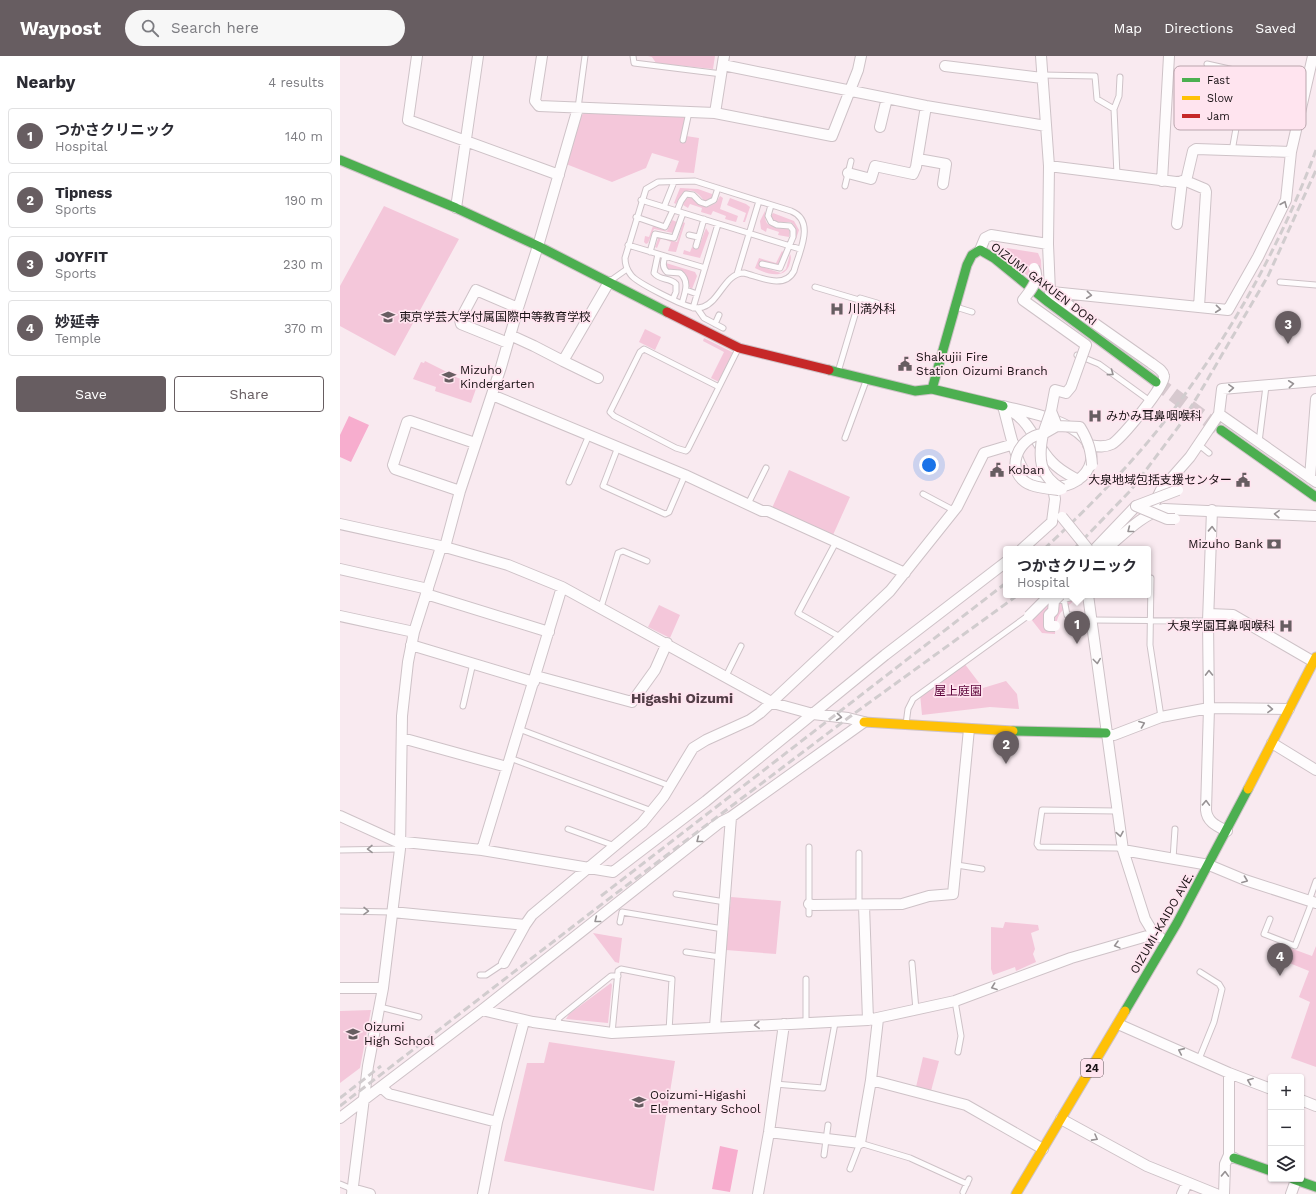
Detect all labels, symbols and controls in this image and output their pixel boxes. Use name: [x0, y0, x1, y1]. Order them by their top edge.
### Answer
search box: [125, 10, 405, 46]
text: Waypost: [20, 17, 101, 40]
icon: search: [139, 17, 161, 39]
text: Search here: [171, 19, 259, 37]
text: Map: [1114, 20, 1142, 36]
text: Directions: [1164, 20, 1233, 36]
text: Saved: [1255, 20, 1296, 36]
legend: [1174, 66, 1306, 130]
text: Nearby: [16, 72, 75, 92]
text: Fast: [1207, 74, 1230, 87]
text: 4 results: [268, 75, 324, 90]
text: Slow: [1207, 92, 1233, 105]
text: Jam: [1207, 110, 1230, 123]
text: つかさクリニック: [55, 121, 175, 139]
text: 1: [27, 129, 33, 144]
text: 140 m: [285, 129, 323, 144]
text: Hospital: [55, 139, 107, 154]
text: Tipness: [55, 184, 112, 202]
text: 2: [26, 193, 34, 208]
text: 190 m: [285, 193, 323, 208]
one-way arrow: [1279, 200, 1287, 208]
text: Sports: [55, 202, 96, 217]
street label: OIZUMI GAKUEN DORI: [988, 240, 1100, 328]
text: JOYFIT: [55, 248, 108, 266]
text: 3: [26, 257, 34, 272]
text: 230 m: [283, 257, 323, 272]
text: Sports: [55, 266, 96, 281]
one-way arrow: [1086, 291, 1092, 300]
hospital icon: 川満外科: [829, 301, 845, 317]
place label: 川満外科: [848, 302, 896, 316]
one-way arrow: [1215, 304, 1221, 313]
school or university icon: 東京学芸大学付属国際中等教育学校: [380, 309, 396, 325]
place label: 東京学芸大学付属国際中等教育学校: [399, 310, 591, 324]
pin: 3: [1275, 311, 1301, 344]
text: 妙延寺: [55, 313, 100, 331]
text: 4: [26, 321, 34, 336]
text: 370 m: [284, 321, 323, 336]
text: Temple: [55, 331, 101, 346]
place label: Shakujii Fire Station Oizumi Branch: [916, 350, 1048, 378]
public building icon: Shakujii Fire Station Oizumi Branch: [897, 356, 913, 372]
place label: Mizuho Kindergarten: [460, 363, 535, 391]
one-way arrow: [1107, 368, 1114, 376]
school or university icon: Mizuho Kindergarten: [441, 369, 457, 385]
button: Save: [16, 376, 166, 412]
button: Share: [174, 376, 324, 412]
one-way arrow: [1288, 380, 1294, 389]
one-way arrow: [1228, 384, 1234, 393]
hospital icon: みかみ耳鼻咽喉科: [1087, 408, 1103, 424]
place label: みかみ耳鼻咽喉科: [1106, 409, 1202, 423]
your location: [919, 455, 939, 475]
public building icon: Koban: [989, 462, 1005, 478]
place label: Koban: [1008, 463, 1044, 477]
public building icon: 大泉地域包括支援センター: [1235, 472, 1251, 488]
place label: 大泉地域包括支援センター: [1088, 473, 1232, 487]
one-way arrow: [1274, 510, 1280, 519]
one-way arrow: [1127, 525, 1134, 532]
one-way arrow: [1207, 526, 1216, 532]
bank icon: Mizuho Bank: [1266, 536, 1282, 552]
place label: Mizuho Bank: [1188, 537, 1263, 551]
popup: [1003, 546, 1151, 598]
text: つかさクリニック: [1017, 557, 1137, 575]
text: Hospital: [1017, 575, 1069, 590]
pin: 1: [1064, 611, 1090, 644]
hospital icon: 大泉学園耳鼻咽喉科: [1278, 618, 1294, 634]
place label: 大泉学園耳鼻咽喉科: [1167, 619, 1275, 633]
one-way arrow: [1092, 658, 1101, 664]
one-way arrow: [1205, 670, 1213, 676]
park label: 屋上庭園: [934, 684, 982, 698]
district label: Higashi Oizumi: [631, 690, 733, 706]
one-way arrow: [1267, 705, 1273, 713]
one-way arrow: [836, 712, 842, 721]
one-way arrow: [1139, 721, 1146, 729]
pin: 2: [993, 731, 1019, 764]
one-way arrow: [1202, 800, 1210, 806]
one-way arrow: [1116, 831, 1124, 837]
one-way arrow: [697, 835, 704, 842]
one-way arrow: [367, 845, 373, 854]
street label: OIZUMI-KAIDO AVE.: [1127, 870, 1197, 976]
one-way arrow: [1242, 875, 1249, 883]
one-way arrow: [363, 907, 369, 915]
one-way arrow: [595, 915, 602, 922]
one-way arrow: [1114, 941, 1121, 949]
pin: 4: [1267, 943, 1293, 976]
one-way arrow: [991, 982, 998, 990]
place label: Oizumi High School: [364, 1020, 434, 1048]
one-way arrow: [754, 1020, 760, 1029]
school or university icon: Oizumi High School: [345, 1026, 361, 1042]
one-way arrow: [1177, 1048, 1184, 1056]
road number: 24: [1081, 1059, 1103, 1077]
map controls: [1268, 1074, 1304, 1182]
button: +: [1268, 1074, 1304, 1110]
one-way arrow: [1247, 1077, 1254, 1085]
place label: Ooizumi-Higashi Elementary School: [650, 1088, 761, 1116]
school or university icon: Ooizumi-Higashi Elementary School: [631, 1094, 647, 1110]
button: −: [1268, 1110, 1304, 1146]
one-way arrow: [1091, 1133, 1098, 1140]
button: layers: [1268, 1146, 1304, 1182]
one-way arrow: [1221, 1171, 1229, 1177]

